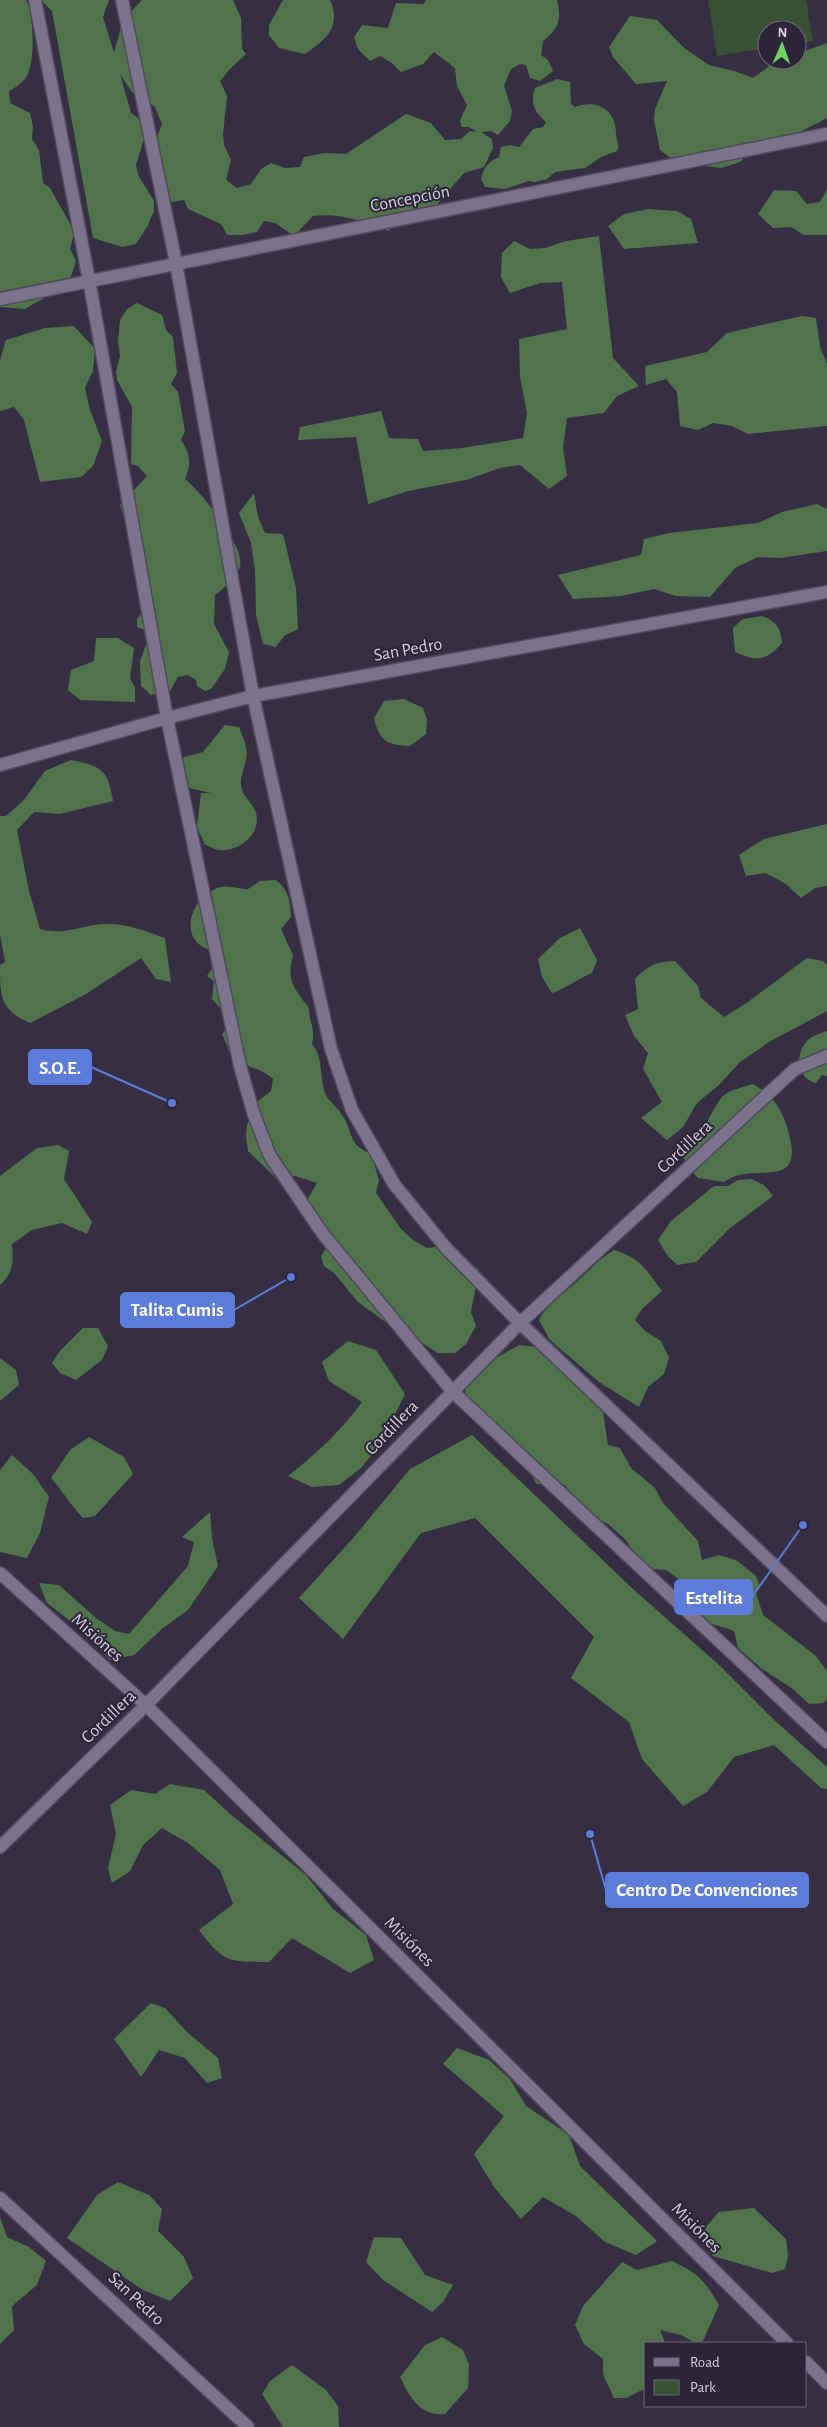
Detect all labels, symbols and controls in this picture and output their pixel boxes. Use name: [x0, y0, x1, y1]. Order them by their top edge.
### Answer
north arrow: [757, 20, 807, 70]
text: N: [777, 26, 788, 40]
street label: Concepción: [369, 182, 451, 216]
street label: San Pedro: [372, 635, 444, 665]
callout: S.O.E.: [29, 1050, 91, 1084]
text: S.O.E.: [39, 1059, 81, 1078]
street label: Cordillera: [654, 1117, 716, 1177]
callout: Talita Cumis: [121, 1293, 234, 1327]
text: Talita Cumis: [131, 1301, 223, 1320]
street label: Cordillera: [362, 1397, 422, 1459]
callout: Estelita: [675, 1580, 752, 1614]
text: Estelita: [685, 1589, 743, 1608]
street label: Misiónes: [68, 1610, 126, 1666]
street label: Cordillera: [78, 1687, 140, 1747]
callout: Centro De Convenciones: [606, 1873, 808, 1907]
text: Centro De Convenciones: [616, 1881, 798, 1900]
street label: Misiónes: [381, 1914, 437, 1970]
street label: Misiónes: [668, 2200, 724, 2256]
street label: San Pedro: [104, 2269, 168, 2329]
legend: [644, 2342, 807, 2407]
text: Road: [690, 2355, 720, 2370]
text: Park: [690, 2380, 716, 2395]

